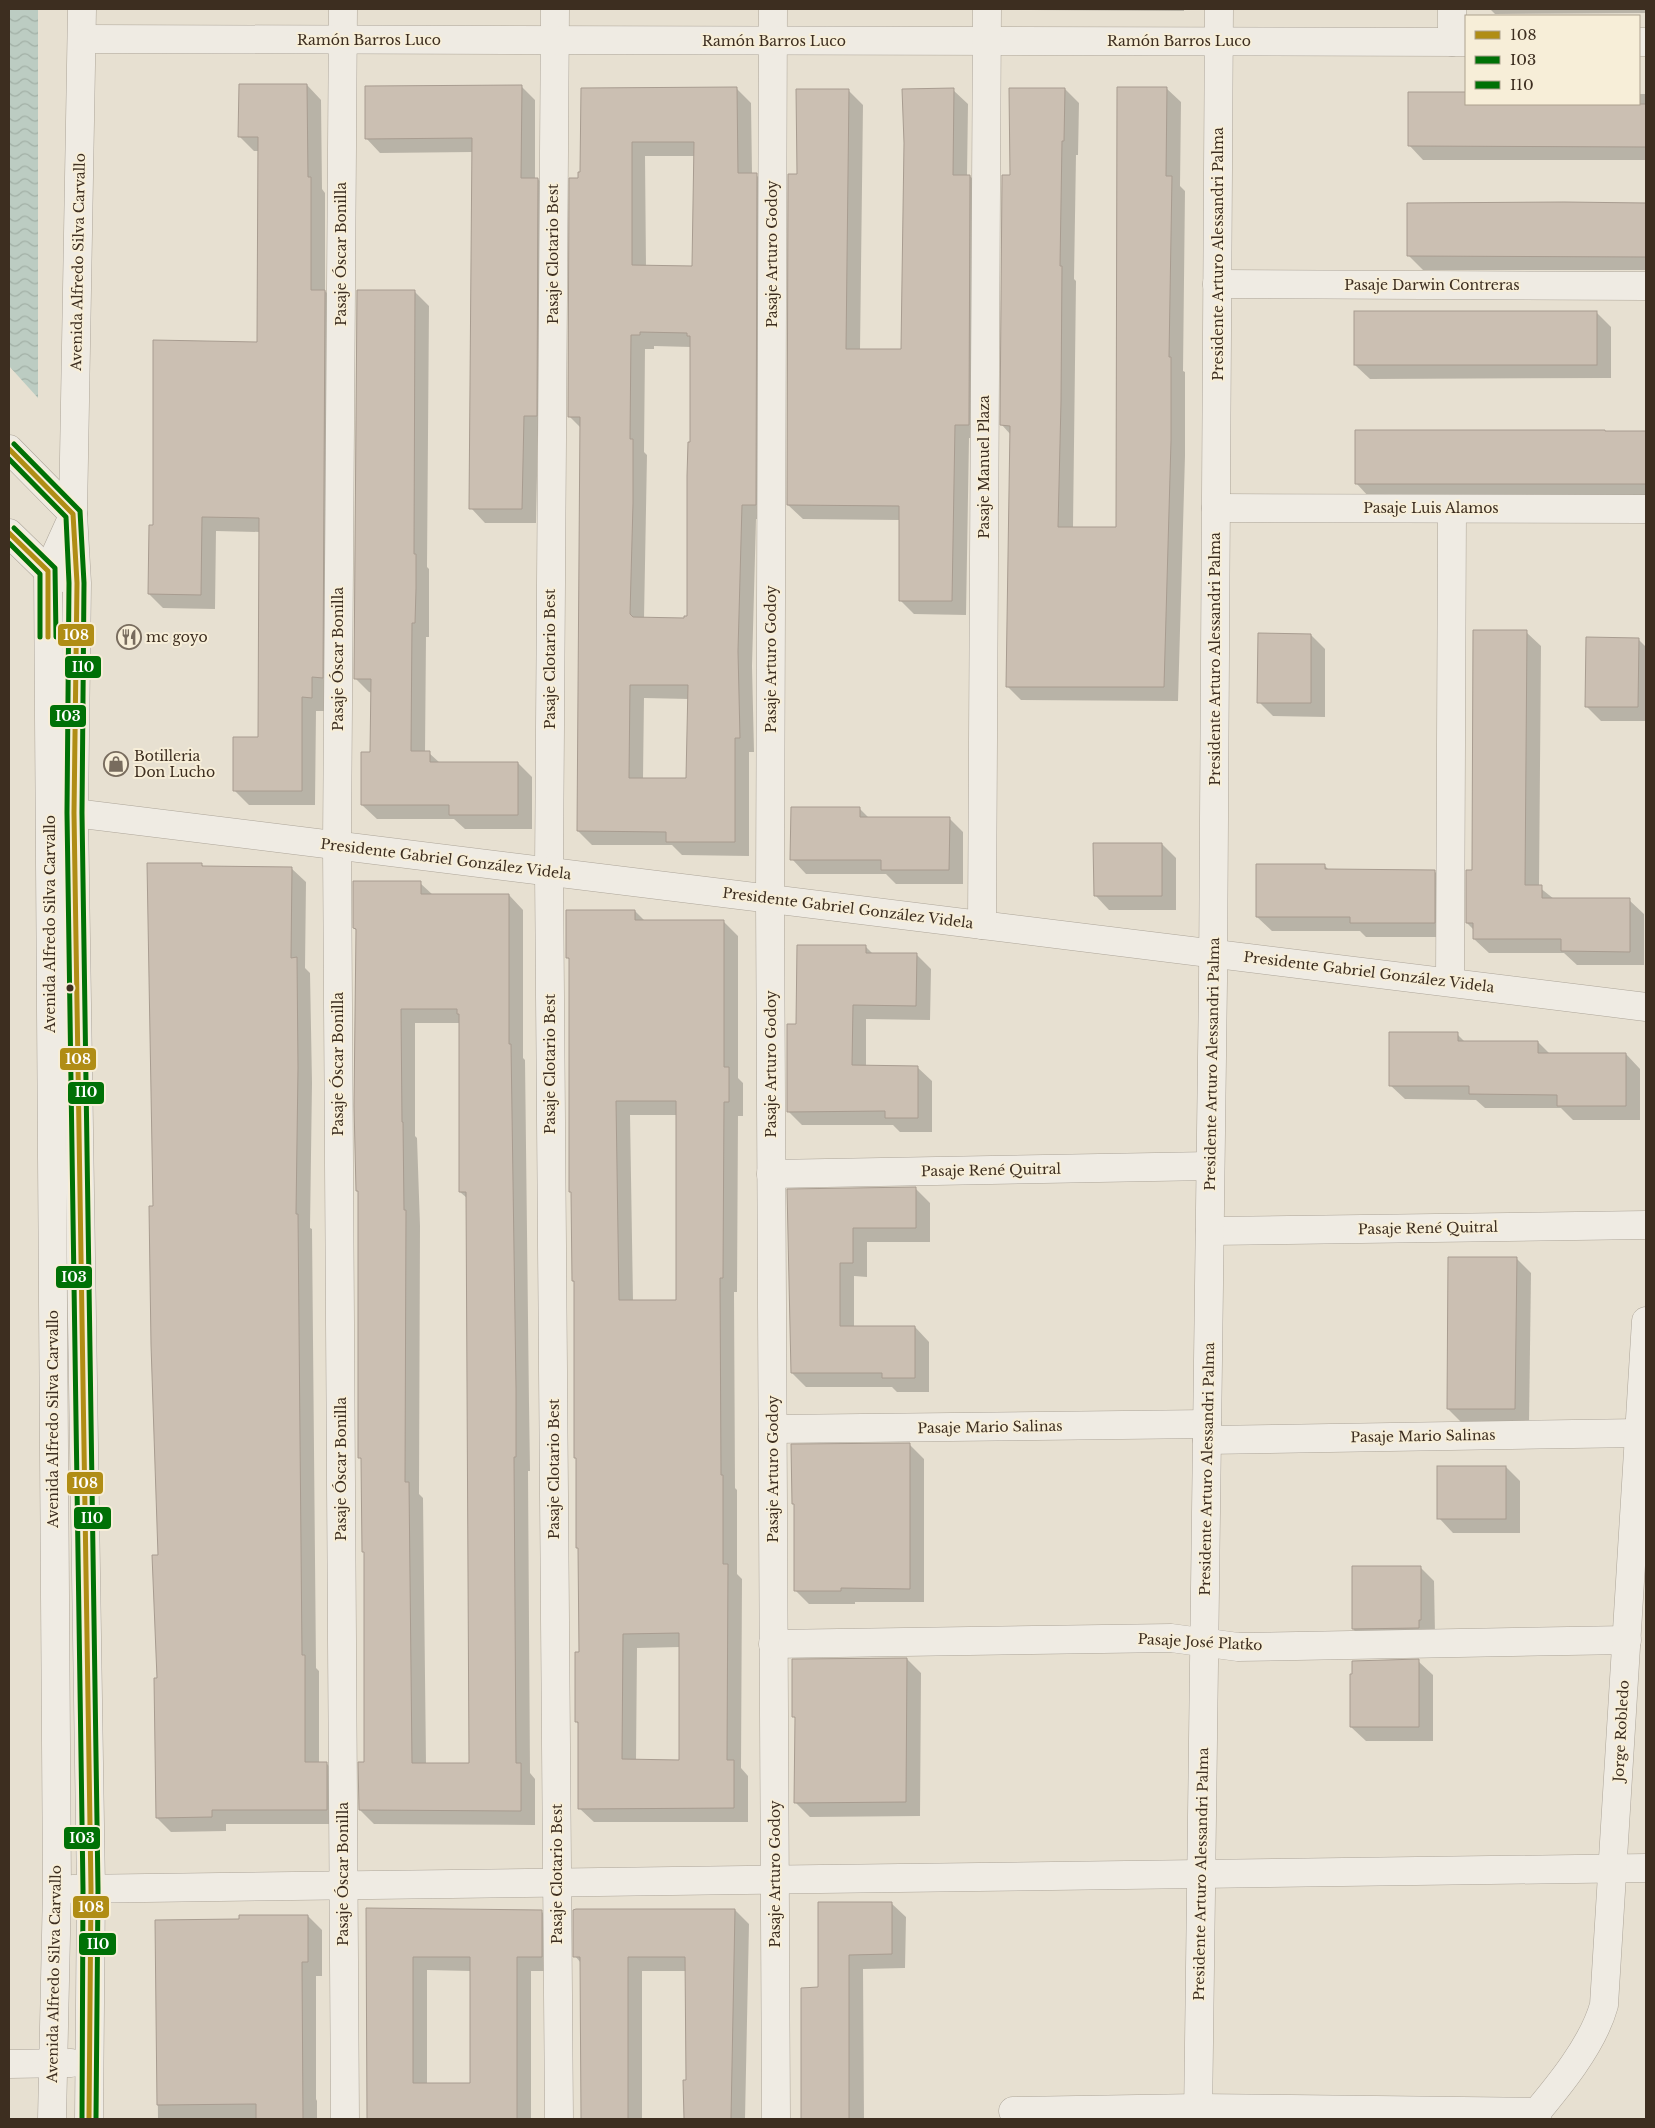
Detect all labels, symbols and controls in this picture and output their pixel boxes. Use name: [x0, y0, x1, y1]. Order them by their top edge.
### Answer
legend: [1465, 15, 1640, 105]
text: 108: [1510, 25, 1537, 44]
street label: Ramón Barros Luco: [297, 31, 441, 49]
street label: Ramón Barros Luco: [702, 32, 846, 50]
street label: Ramón Barros Luco: [1107, 32, 1251, 50]
text: I03: [1510, 50, 1536, 69]
text: I10: [1510, 75, 1534, 94]
street label: Presidente Arturo Alessandri Palma: [1209, 127, 1227, 381]
street label: Avenida Alfredo Silva Carvallo: [67, 153, 89, 372]
street label: Pasaje Arturo Godoy: [763, 180, 781, 328]
street label: Pasaje Óscar Bonilla: [332, 182, 350, 326]
street label: Pasaje Clotario Best: [544, 183, 562, 324]
street label: Pasaje Darwin Contreras: [1344, 276, 1520, 294]
street label: Pasaje Manuel Plaza: [975, 395, 993, 539]
street label: Pasaje Luis Alamos: [1363, 499, 1499, 517]
street label: Presidente Arturo Alessandri Palma: [1206, 532, 1224, 786]
street label: Pasaje Arturo Godoy: [762, 585, 780, 733]
street label: Pasaje Óscar Bonilla: [329, 587, 347, 731]
street label: Pasaje Clotario Best: [541, 588, 559, 729]
line badge: 108: [57, 623, 95, 647]
restaurant icon: mc goyo: [116, 624, 142, 650]
text: 108: [63, 626, 89, 644]
place label: mc goyo: [146, 628, 208, 646]
line badge: I10: [64, 655, 102, 679]
text: I10: [72, 658, 94, 676]
line badge: I03: [49, 704, 87, 728]
text: I03: [55, 707, 81, 725]
place label: Botilleria Don Lucho: [134, 747, 215, 781]
shop icon: Botilleria Don Lucho: [103, 751, 129, 777]
street label: Avenida Alfredo Silva Carvallo: [41, 815, 59, 1034]
street label: Presidente Gabriel González Videla: [320, 835, 573, 883]
street label: Presidente Gabriel González Videla: [722, 884, 975, 932]
street label: Presidente Arturo Alessandri Palma: [1201, 937, 1223, 1191]
street label: Presidente Gabriel González Videla: [1243, 948, 1496, 996]
unlabelled marker: [65, 983, 75, 993]
street label: Pasaje Arturo Godoy: [762, 990, 780, 1138]
street label: Pasaje Óscar Bonilla: [329, 992, 347, 1136]
street label: Pasaje Clotario Best: [541, 993, 559, 1134]
line badge: 108: [59, 1047, 97, 1071]
text: 108: [65, 1050, 91, 1068]
line badge: I10: [67, 1081, 105, 1105]
text: I10: [75, 1083, 97, 1101]
street label: Pasaje René Quitral: [921, 1160, 1062, 1180]
street label: Pasaje René Quitral: [1358, 1218, 1499, 1238]
line badge: I03: [55, 1265, 93, 1289]
text: I03: [61, 1268, 87, 1286]
street label: Avenida Alfredo Silva Carvallo: [44, 1310, 62, 1529]
street label: Presidente Arturo Alessandri Palma: [1196, 1342, 1218, 1596]
street label: Pasaje Arturo Godoy: [764, 1395, 782, 1543]
street label: Pasaje Óscar Bonilla: [332, 1397, 350, 1541]
street label: Pasaje Clotario Best: [545, 1398, 563, 1539]
street label: Pasaje Mario Salinas: [917, 1417, 1063, 1437]
street label: Pasaje Mario Salinas: [1350, 1426, 1496, 1446]
line badge: 108: [66, 1471, 104, 1495]
text: 108: [72, 1474, 98, 1492]
line badge: I10: [73, 1506, 112, 1530]
text: I10: [81, 1509, 103, 1527]
street label: Pasaje José Platko: [1137, 1630, 1263, 1654]
street label: Jorge Robledo: [1609, 1680, 1633, 1784]
street label: Presidente Arturo Alessandri Palma: [1190, 1747, 1212, 2001]
street label: Pasaje Arturo Godoy: [766, 1800, 784, 1948]
street label: Pasaje Óscar Bonilla: [334, 1802, 352, 1946]
street label: Pasaje Clotario Best: [548, 1803, 566, 1944]
line badge: I03: [63, 1826, 101, 1850]
text: I03: [69, 1829, 95, 1847]
street label: Avenida Alfredo Silva Carvallo: [43, 1865, 65, 2084]
line badge: 108: [72, 1895, 110, 1919]
text: 108: [78, 1898, 104, 1916]
line badge: I10: [78, 1932, 117, 1956]
text: I10: [87, 1935, 109, 1953]

